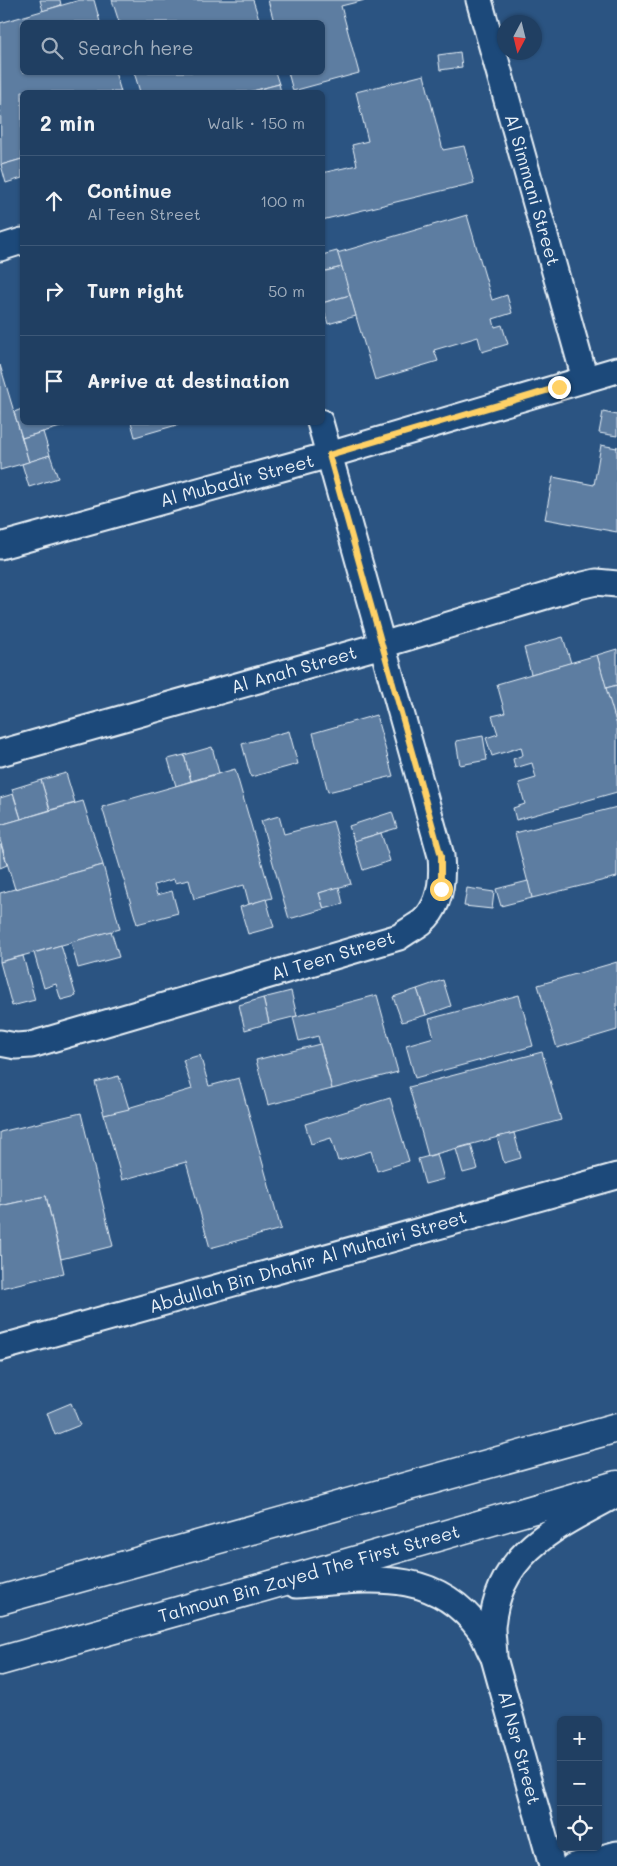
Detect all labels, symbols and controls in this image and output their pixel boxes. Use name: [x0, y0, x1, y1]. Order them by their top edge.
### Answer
north arrow: [497, 15, 542, 60]
search box: [20, 20, 325, 75]
icon: search: [38, 34, 66, 62]
text: Search here: [78, 35, 194, 60]
text: 2 min: [40, 109, 95, 136]
street label: Al Simmani Street: [500, 111, 566, 268]
text: Walk · 150 m: [207, 112, 305, 133]
text: Continue: [87, 178, 172, 203]
icon: ahead: [40, 187, 68, 215]
text: 100 m: [260, 190, 305, 211]
text: Al Teen Street: [87, 203, 201, 224]
icon: right: [40, 277, 68, 305]
text: Turn right: [87, 278, 184, 303]
text: 50 m: [268, 280, 305, 301]
icon: arrive: [40, 367, 68, 395]
text: Arrive at destination: [87, 368, 290, 393]
route end: [548, 376, 571, 399]
street label: Al Mubadir Street: [157, 448, 316, 512]
street label: Al Anah Street: [228, 640, 359, 698]
route start: [430, 878, 453, 901]
street label: Al Teen Street: [268, 925, 397, 985]
street label: Abdullah Bin Dhahir Al Muhairi Street: [146, 1204, 469, 1318]
street label: Tahnoun Bin Zayed The First Street: [155, 1518, 462, 1628]
street label: Al Nsr Street: [493, 1688, 547, 1807]
map controls: [557, 1716, 602, 1851]
button: +: [557, 1716, 602, 1761]
button: −: [557, 1761, 602, 1806]
button: locate: [557, 1806, 602, 1851]

